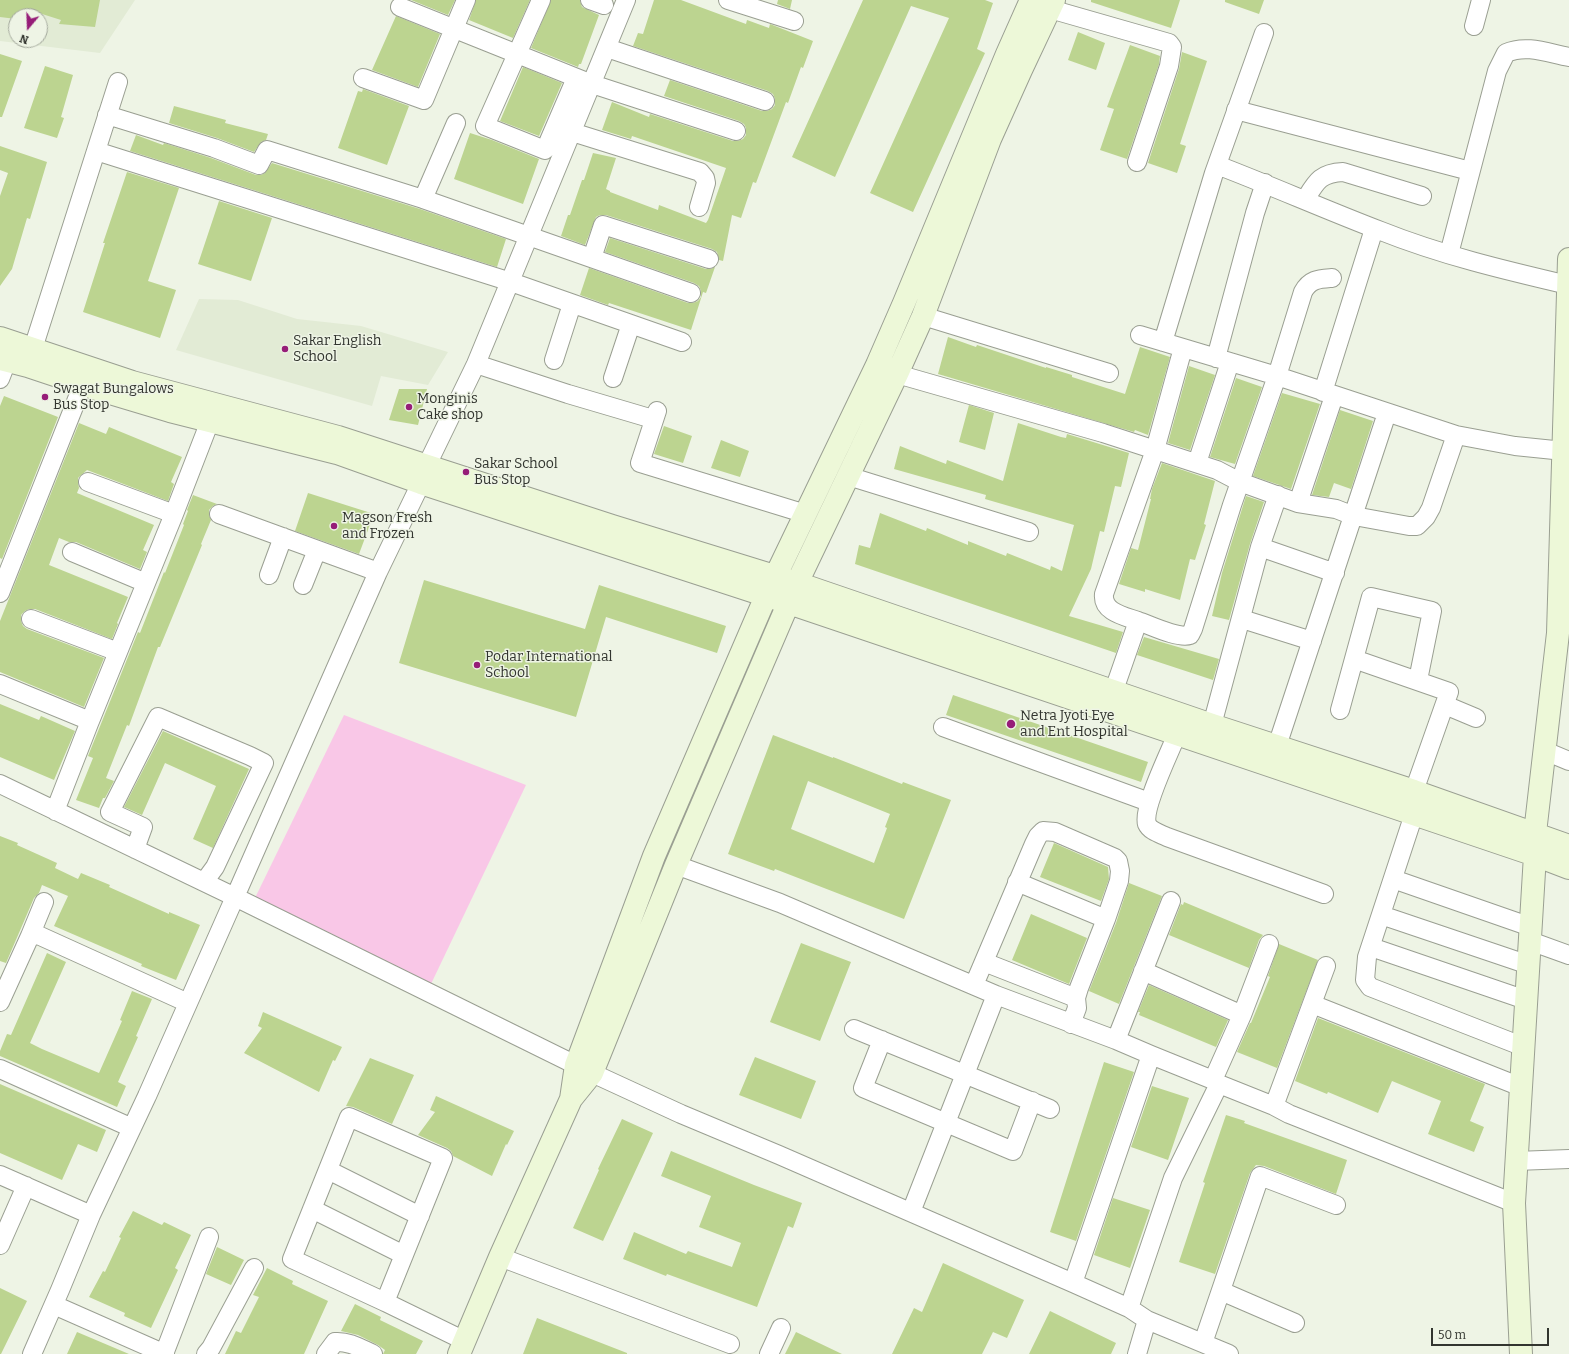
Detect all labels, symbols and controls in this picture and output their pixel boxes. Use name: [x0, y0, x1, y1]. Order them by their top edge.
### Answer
north arrow: [8, 8, 48, 48]
text: N: [18, 31, 30, 46]
place label: Sakar English School: [293, 333, 382, 366]
marker: Sakar English School: [280, 344, 290, 354]
place label: Swagat Bungalows Bus Stop: [53, 381, 174, 414]
place label: Monginis Cake shop: [417, 391, 483, 424]
marker: Swagat Bungalows Bus Stop: [40, 392, 50, 402]
marker: Monginis Cake shop: [404, 402, 414, 412]
place label: Sakar School Bus Stop: [474, 456, 558, 488]
marker: Sakar School Bus Stop: [461, 467, 471, 477]
place label: Magson Fresh and Frozen: [342, 510, 433, 542]
marker: Magson Fresh and Frozen: [329, 521, 339, 531]
place label: Podar International School: [485, 649, 613, 682]
marker: Podar International School: [472, 660, 482, 670]
place label: Netra Jyoti Eye and Ent Hospital: [1020, 708, 1128, 740]
marker: Netra Jyoti Eye and Ent Hospital: [1005, 718, 1017, 730]
scale bar: [1433, 1320, 1551, 1346]
text: 50 m: [1438, 1328, 1466, 1342]

